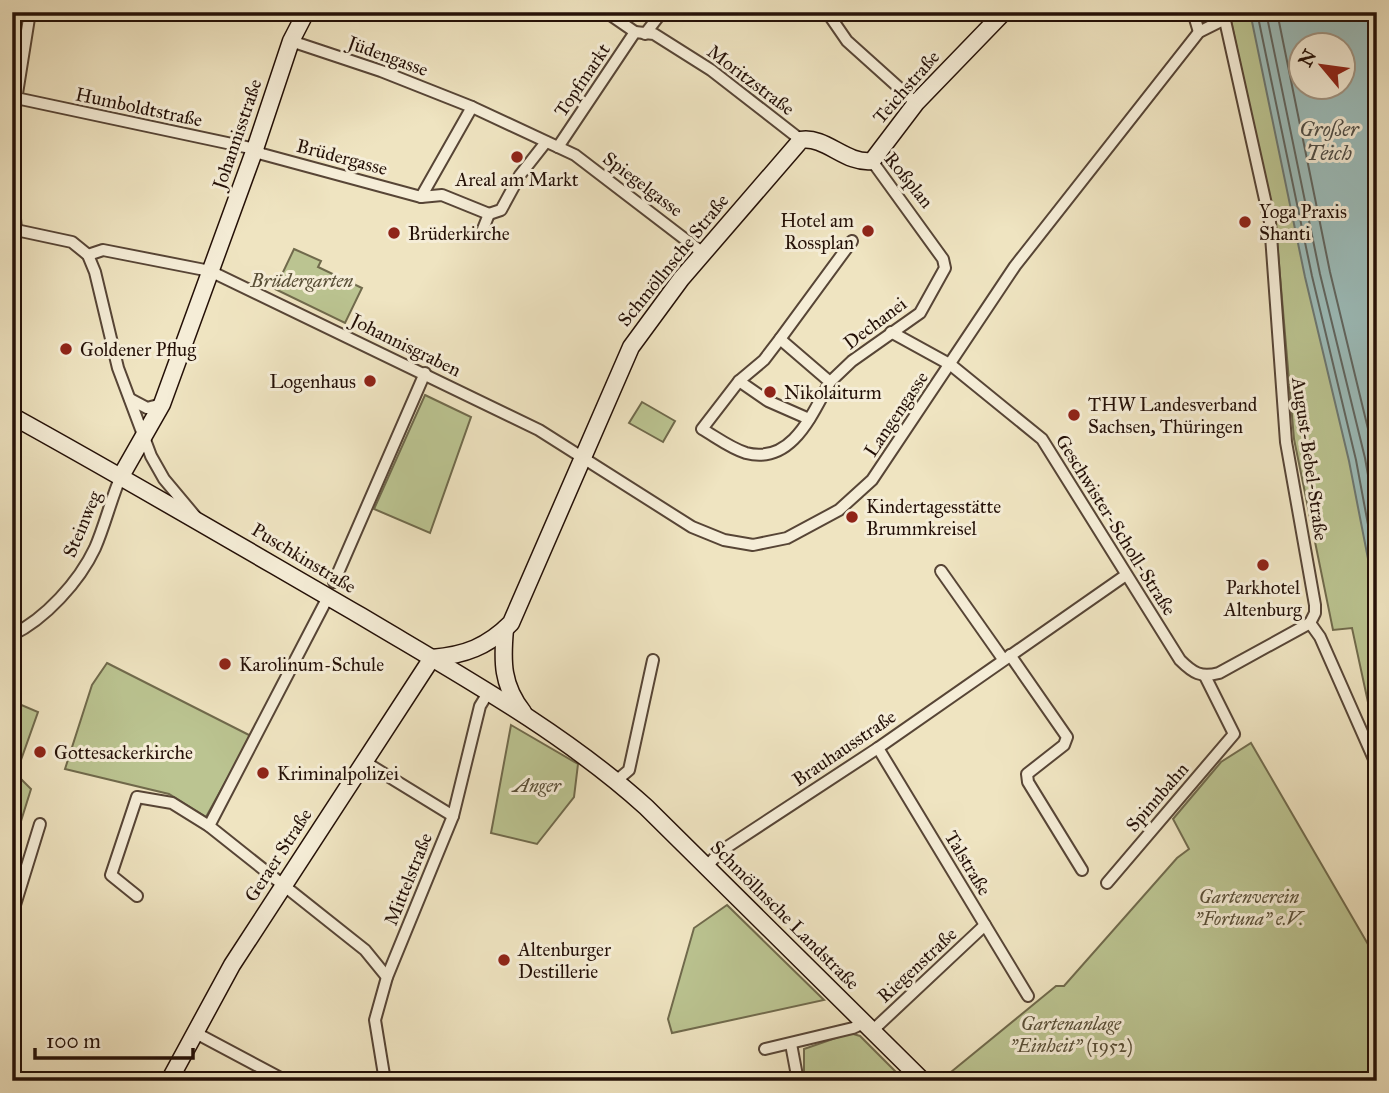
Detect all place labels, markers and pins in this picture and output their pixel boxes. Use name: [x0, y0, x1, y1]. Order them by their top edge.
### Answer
marker: Areal am Markt: [509, 149, 525, 165]
place label: Areal am Markt: [454, 168, 579, 191]
place label: Yoga Praxis Shanti: [1259, 200, 1347, 245]
place label: Hotel am Rossplan: [780, 209, 854, 254]
marker: Yoga Praxis Shanti: [1237, 214, 1253, 230]
place label: Brüderkirche: [408, 222, 510, 245]
marker: Hotel am Rossplan: [860, 223, 876, 239]
marker: Brüderkirche: [386, 225, 402, 241]
place label: Goldener Pflug: [80, 338, 196, 362]
marker: Goldener Pflug: [58, 341, 74, 357]
place label: Logenhaus: [270, 370, 356, 394]
marker: Logenhaus: [362, 373, 378, 389]
place label: Nikolaiturm: [784, 381, 882, 404]
marker: Nikolaiturm: [762, 384, 778, 400]
place label: THW Landesverband Sachsen, Thüringen: [1088, 393, 1258, 439]
marker: THW Landesverband Sachsen, Thüringen: [1066, 407, 1082, 423]
place label: Kindertagesstätte Brummkreisel: [866, 495, 1001, 540]
marker: Kindertagesstätte Brummkreisel: [844, 509, 860, 525]
marker: Parkhotel Altenburg: [1255, 557, 1271, 573]
place label: Parkhotel Altenburg: [1223, 576, 1302, 622]
place label: Karolinum-Schule: [239, 653, 384, 676]
marker: Karolinum-Schule: [217, 656, 233, 672]
place label: Gottesackerkirche: [54, 741, 193, 764]
marker: Gottesackerkirche: [32, 744, 48, 760]
place label: Kriminalpolizei: [277, 762, 399, 785]
marker: Kriminalpolizei: [255, 765, 271, 781]
place label: Altenburger Destillerie: [517, 938, 612, 983]
marker: Altenburger Destillerie: [496, 952, 512, 968]

